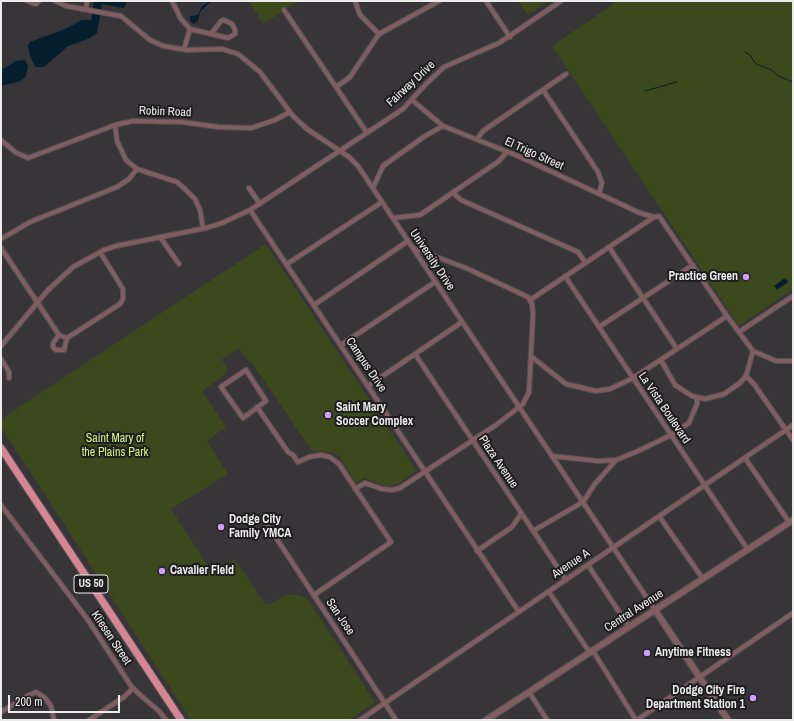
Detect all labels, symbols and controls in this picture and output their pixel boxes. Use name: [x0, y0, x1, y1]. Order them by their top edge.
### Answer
street label: Fairway Drive: [384, 58, 438, 110]
street label: Robin Road: [139, 104, 191, 120]
street label: El Trigo Street: [502, 135, 566, 173]
street label: University Drive: [406, 227, 458, 293]
place label: Practice Green: [669, 270, 738, 284]
marker: Practice Green: [741, 272, 751, 282]
street label: Campus Drive: [342, 335, 390, 395]
street label: La Vista Boulevard: [635, 370, 693, 446]
place label: Saint Mary Soccer Complex: [336, 401, 413, 429]
marker: Saint Mary Soccer Complex: [323, 410, 333, 420]
park label: Saint Mary of the Plains Park: [82, 432, 148, 460]
street label: Plaza Avenue: [475, 433, 521, 491]
place label: Dodge City Family YMCA: [229, 513, 291, 541]
marker: Dodge City Family YMCA: [216, 522, 226, 532]
street label: Avenue A: [549, 546, 593, 582]
place label: Cavalier FIeld: [170, 564, 234, 578]
marker: Cavalier FIeld: [157, 566, 167, 576]
road number: US 50: [74, 575, 108, 593]
street label: Central Avenue: [602, 587, 666, 635]
street label: San Jose: [323, 596, 357, 638]
street label: Kliesen Street: [88, 608, 134, 668]
place label: Anytime Fitness: [655, 646, 731, 660]
marker: Anytime Fitness: [642, 648, 652, 658]
place label: Dodge City Fire Department Station 1: [646, 684, 745, 712]
scale bar: [10, 687, 122, 713]
marker: Dodge City Fire Department Station 1: [748, 693, 758, 703]
text: 200 m: [15, 694, 42, 710]

